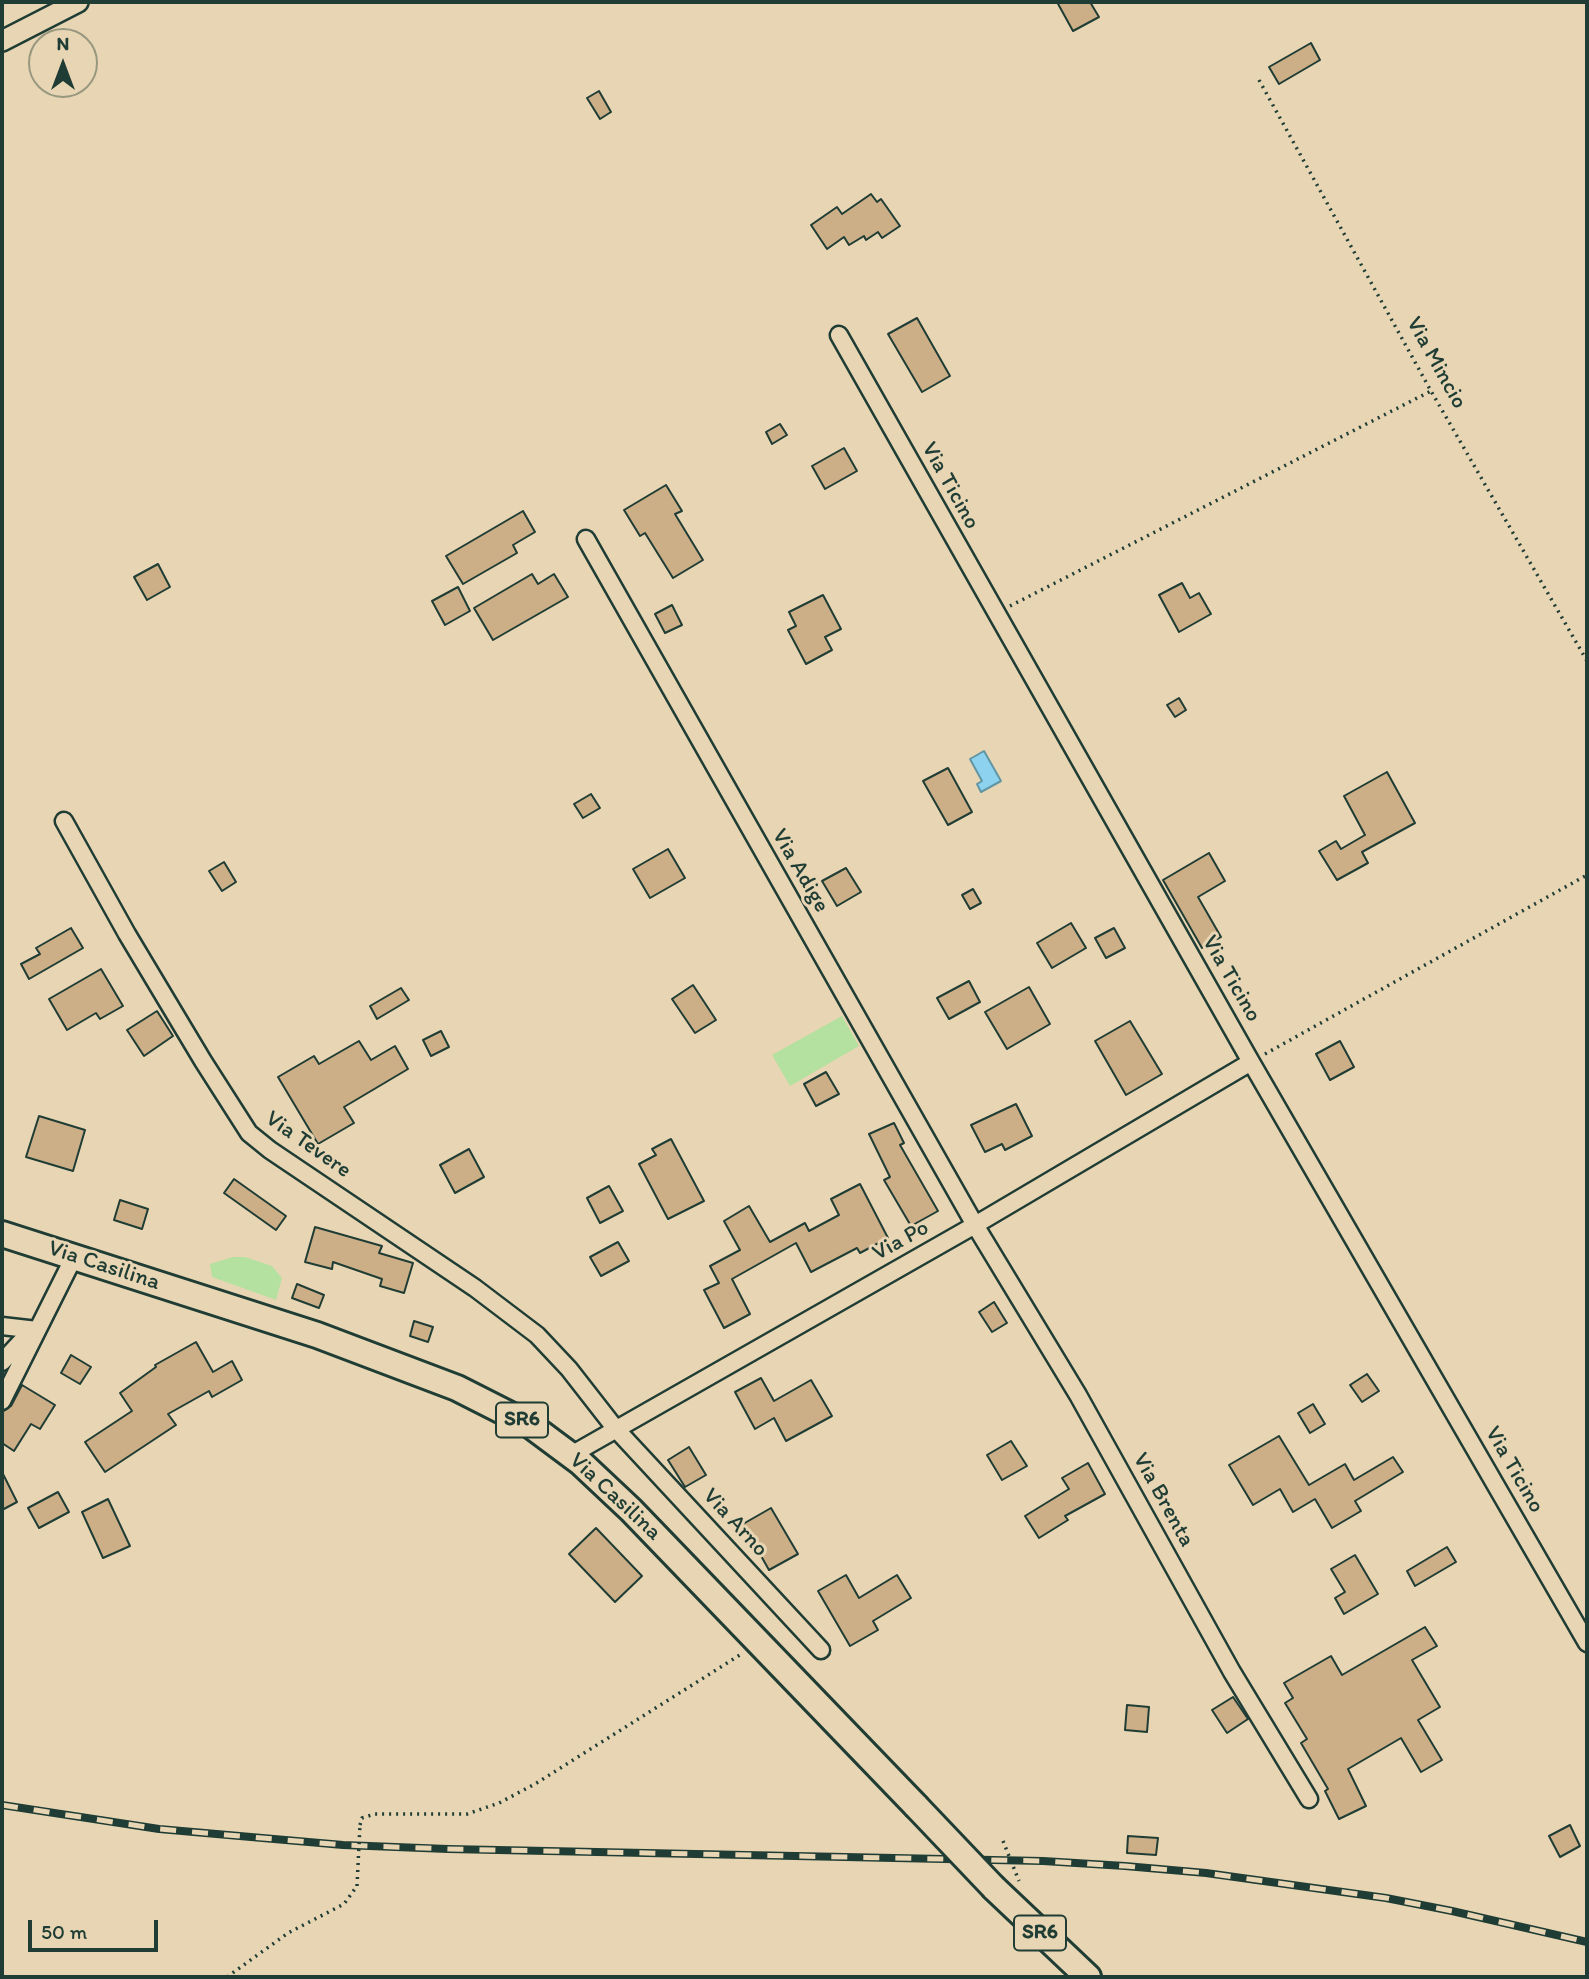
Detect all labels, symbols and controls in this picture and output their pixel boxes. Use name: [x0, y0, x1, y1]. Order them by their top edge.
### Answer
north arrow: [28, 28, 98, 98]
text: N: [57, 32, 69, 55]
street label: Via Mincio: [1399, 312, 1473, 414]
street label: Via Ticino: [915, 438, 985, 534]
street label: Via Adige: [765, 824, 835, 918]
street label: Via Ticino: [1195, 931, 1267, 1027]
street label: Via Tevere: [260, 1105, 356, 1185]
street label: Via Po: [868, 1214, 934, 1268]
street label: Via Casilina: [44, 1235, 164, 1297]
road number: SR6: [496, 1402, 548, 1438]
street label: Via Ticino: [1478, 1422, 1550, 1518]
street label: Via Casilina: [563, 1447, 667, 1547]
street label: Via Brenta: [1126, 1448, 1200, 1552]
street label: Via Arno: [696, 1483, 774, 1563]
scale bar: [32, 1906, 161, 1950]
road number: SR6: [1014, 1916, 1066, 1951]
text: 50 m: [41, 1919, 87, 1944]

